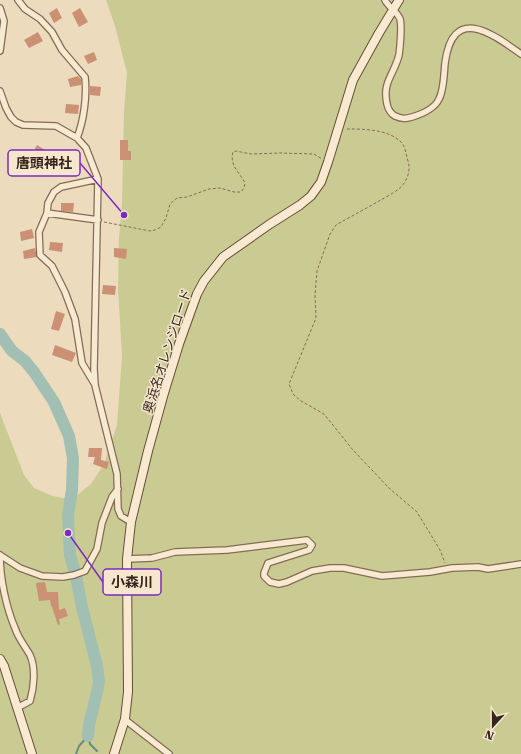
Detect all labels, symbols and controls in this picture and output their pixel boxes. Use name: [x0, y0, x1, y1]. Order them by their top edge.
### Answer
callout: 唐頭神社: [8, 150, 80, 176]
text: 唐頭神社: [16, 155, 72, 171]
street label: 奥浜名オレンジロード: [140, 287, 194, 415]
callout: 小森川: [103, 569, 161, 595]
text: 小森川: [111, 574, 153, 590]
north arrow: [473, 706, 513, 746]
text: N: [483, 727, 496, 742]

